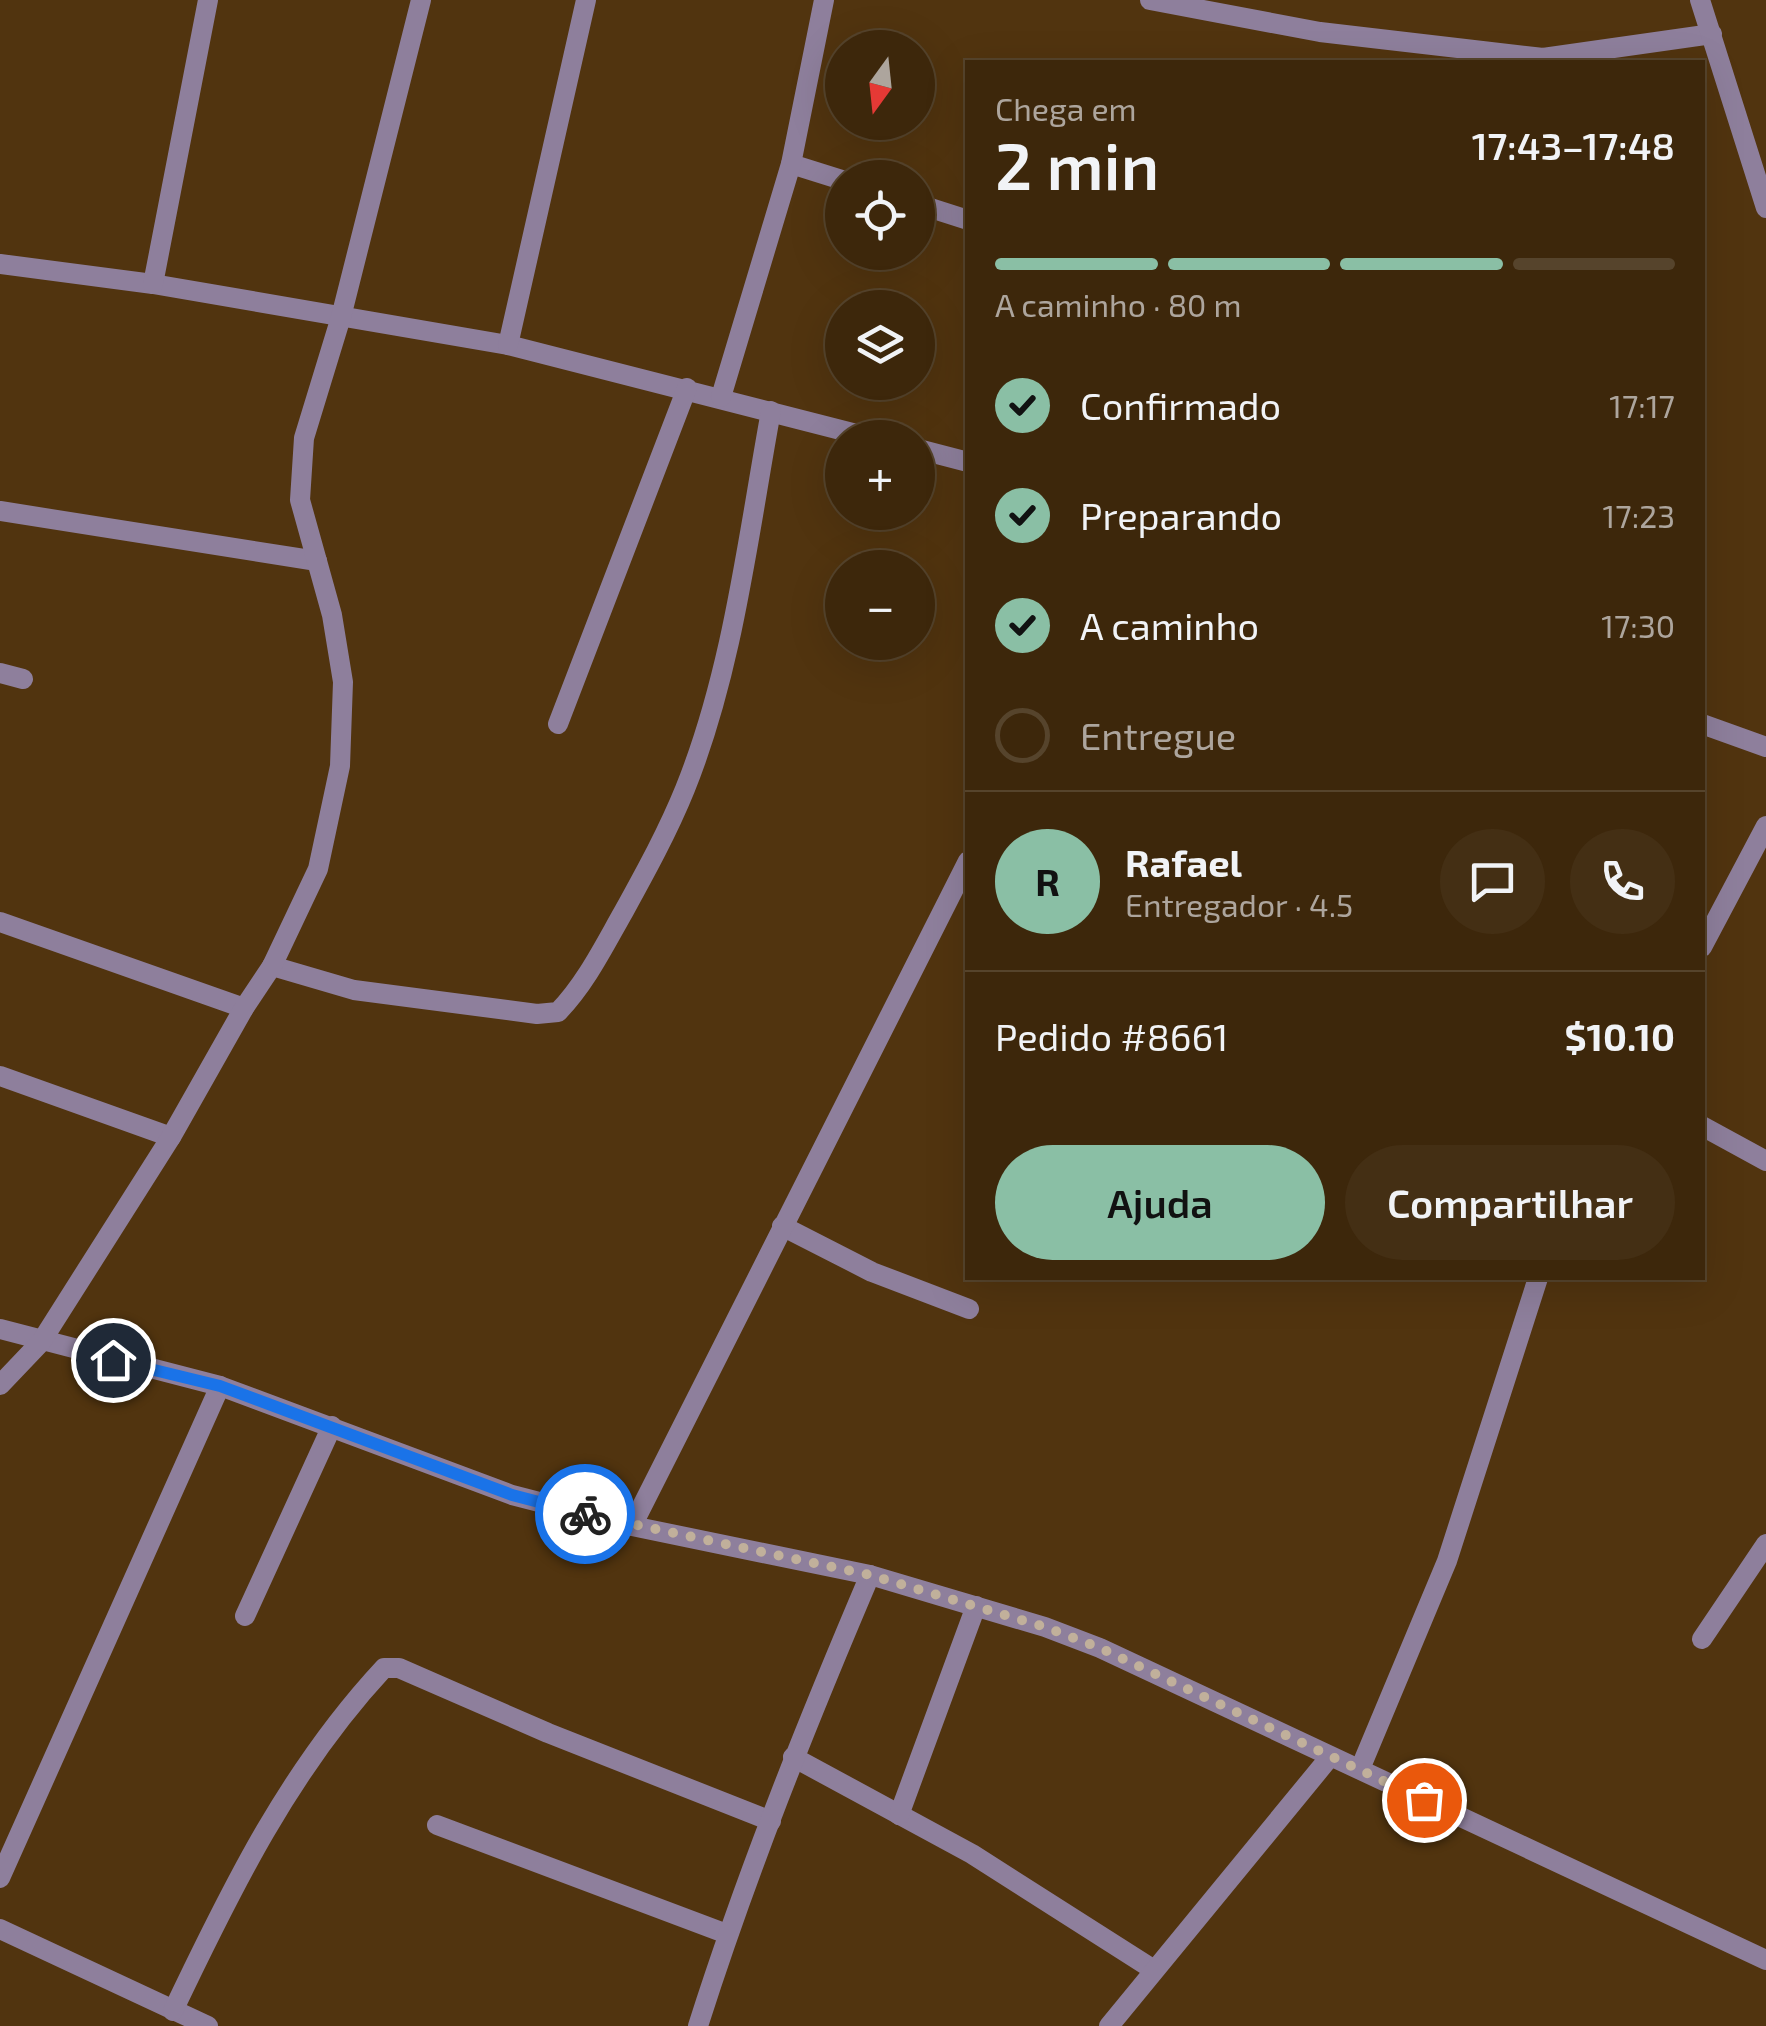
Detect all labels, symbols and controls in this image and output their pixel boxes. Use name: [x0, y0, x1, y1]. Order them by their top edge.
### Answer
north arrow: [825, 30, 935, 140]
map controls: [825, 30, 935, 660]
text: Chega em: [995, 89, 1137, 127]
text: 17:43–17:48: [1472, 122, 1675, 168]
text: 2 min: [995, 125, 1159, 203]
button: locate: [825, 160, 935, 270]
text: A caminho · 80 m: [995, 285, 1242, 323]
button: layers: [825, 290, 935, 400]
icon: check: [995, 378, 1050, 433]
text: Confirmado: [1080, 382, 1281, 428]
text: 17:17: [1609, 386, 1675, 424]
button: +: [825, 420, 935, 530]
icon: check: [995, 488, 1050, 543]
text: Preparando: [1080, 492, 1282, 538]
text: 17:23: [1603, 496, 1675, 534]
button: −: [825, 550, 935, 660]
icon: check: [995, 598, 1050, 653]
text: A caminho: [1080, 602, 1259, 648]
text: 17:30: [1601, 606, 1675, 644]
text: Entregue: [1080, 712, 1236, 758]
button: chat: [1440, 829, 1545, 934]
button: phone: [1570, 829, 1675, 934]
text: Rafael: [1125, 839, 1242, 885]
text: R: [1035, 858, 1060, 904]
text: Entregador · 4.5: [1125, 885, 1353, 923]
text: Pedido #8661: [995, 1013, 1228, 1059]
text: $10.10: [1565, 1013, 1675, 1059]
button: Ajuda: [995, 1145, 1325, 1260]
button: Compartilhar: [1345, 1145, 1675, 1260]
pin: [71, 1318, 156, 1403]
icon: home: [86, 1333, 141, 1388]
courier: [535, 1464, 635, 1564]
icon: bike: [558, 1487, 613, 1542]
pin: [1382, 1758, 1467, 1843]
icon: bag: [1397, 1773, 1452, 1828]

